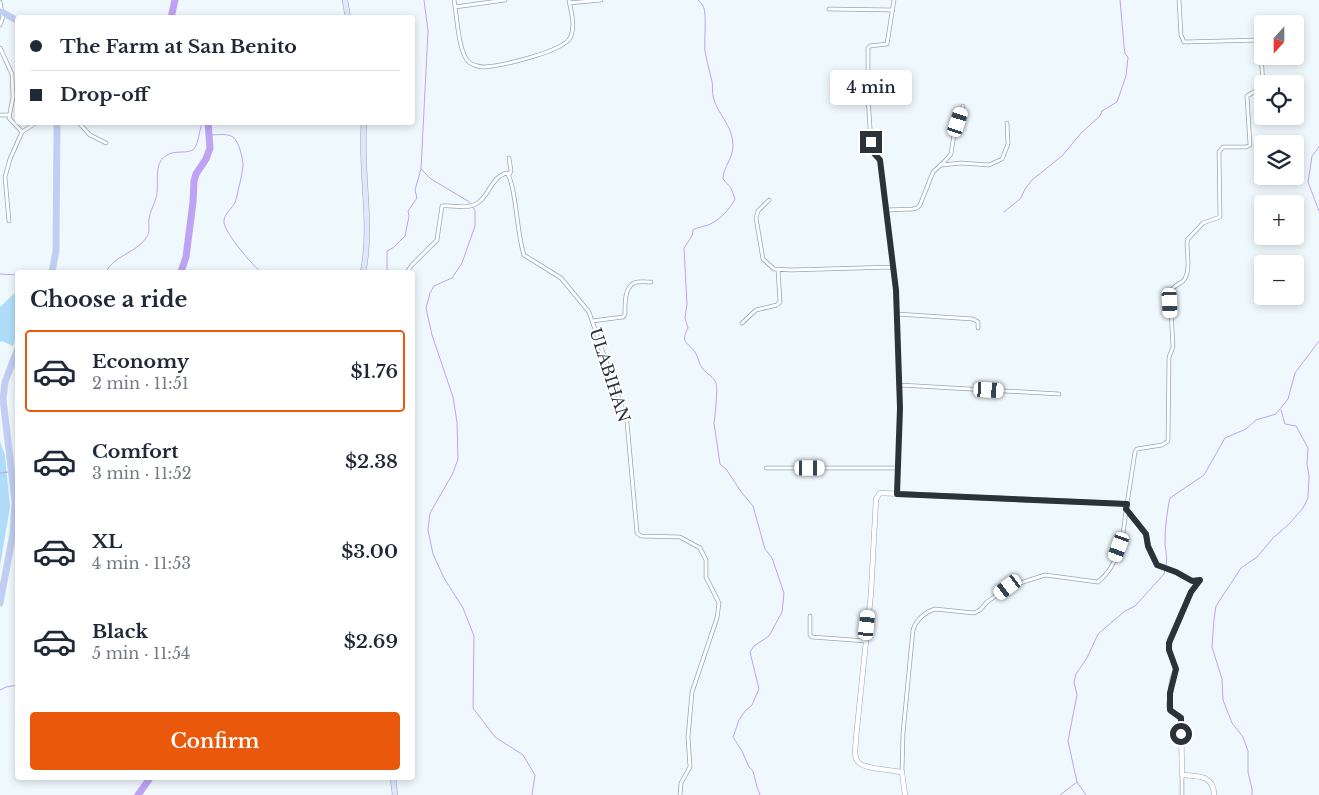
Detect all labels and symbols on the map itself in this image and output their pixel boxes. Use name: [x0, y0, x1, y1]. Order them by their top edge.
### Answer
north arrow: [1254, 15, 1304, 65]
callout: 4 min: [830, 70, 912, 104]
car: [946, 105, 969, 139]
route end: [860, 131, 882, 153]
car: [1161, 288, 1178, 318]
street label: ULABIHAN: [585, 325, 635, 425]
car: [973, 382, 1004, 398]
car: [795, 461, 825, 476]
car: [1106, 530, 1131, 564]
car: [991, 572, 1024, 602]
car: [857, 609, 876, 641]
route start: [1170, 723, 1192, 745]

